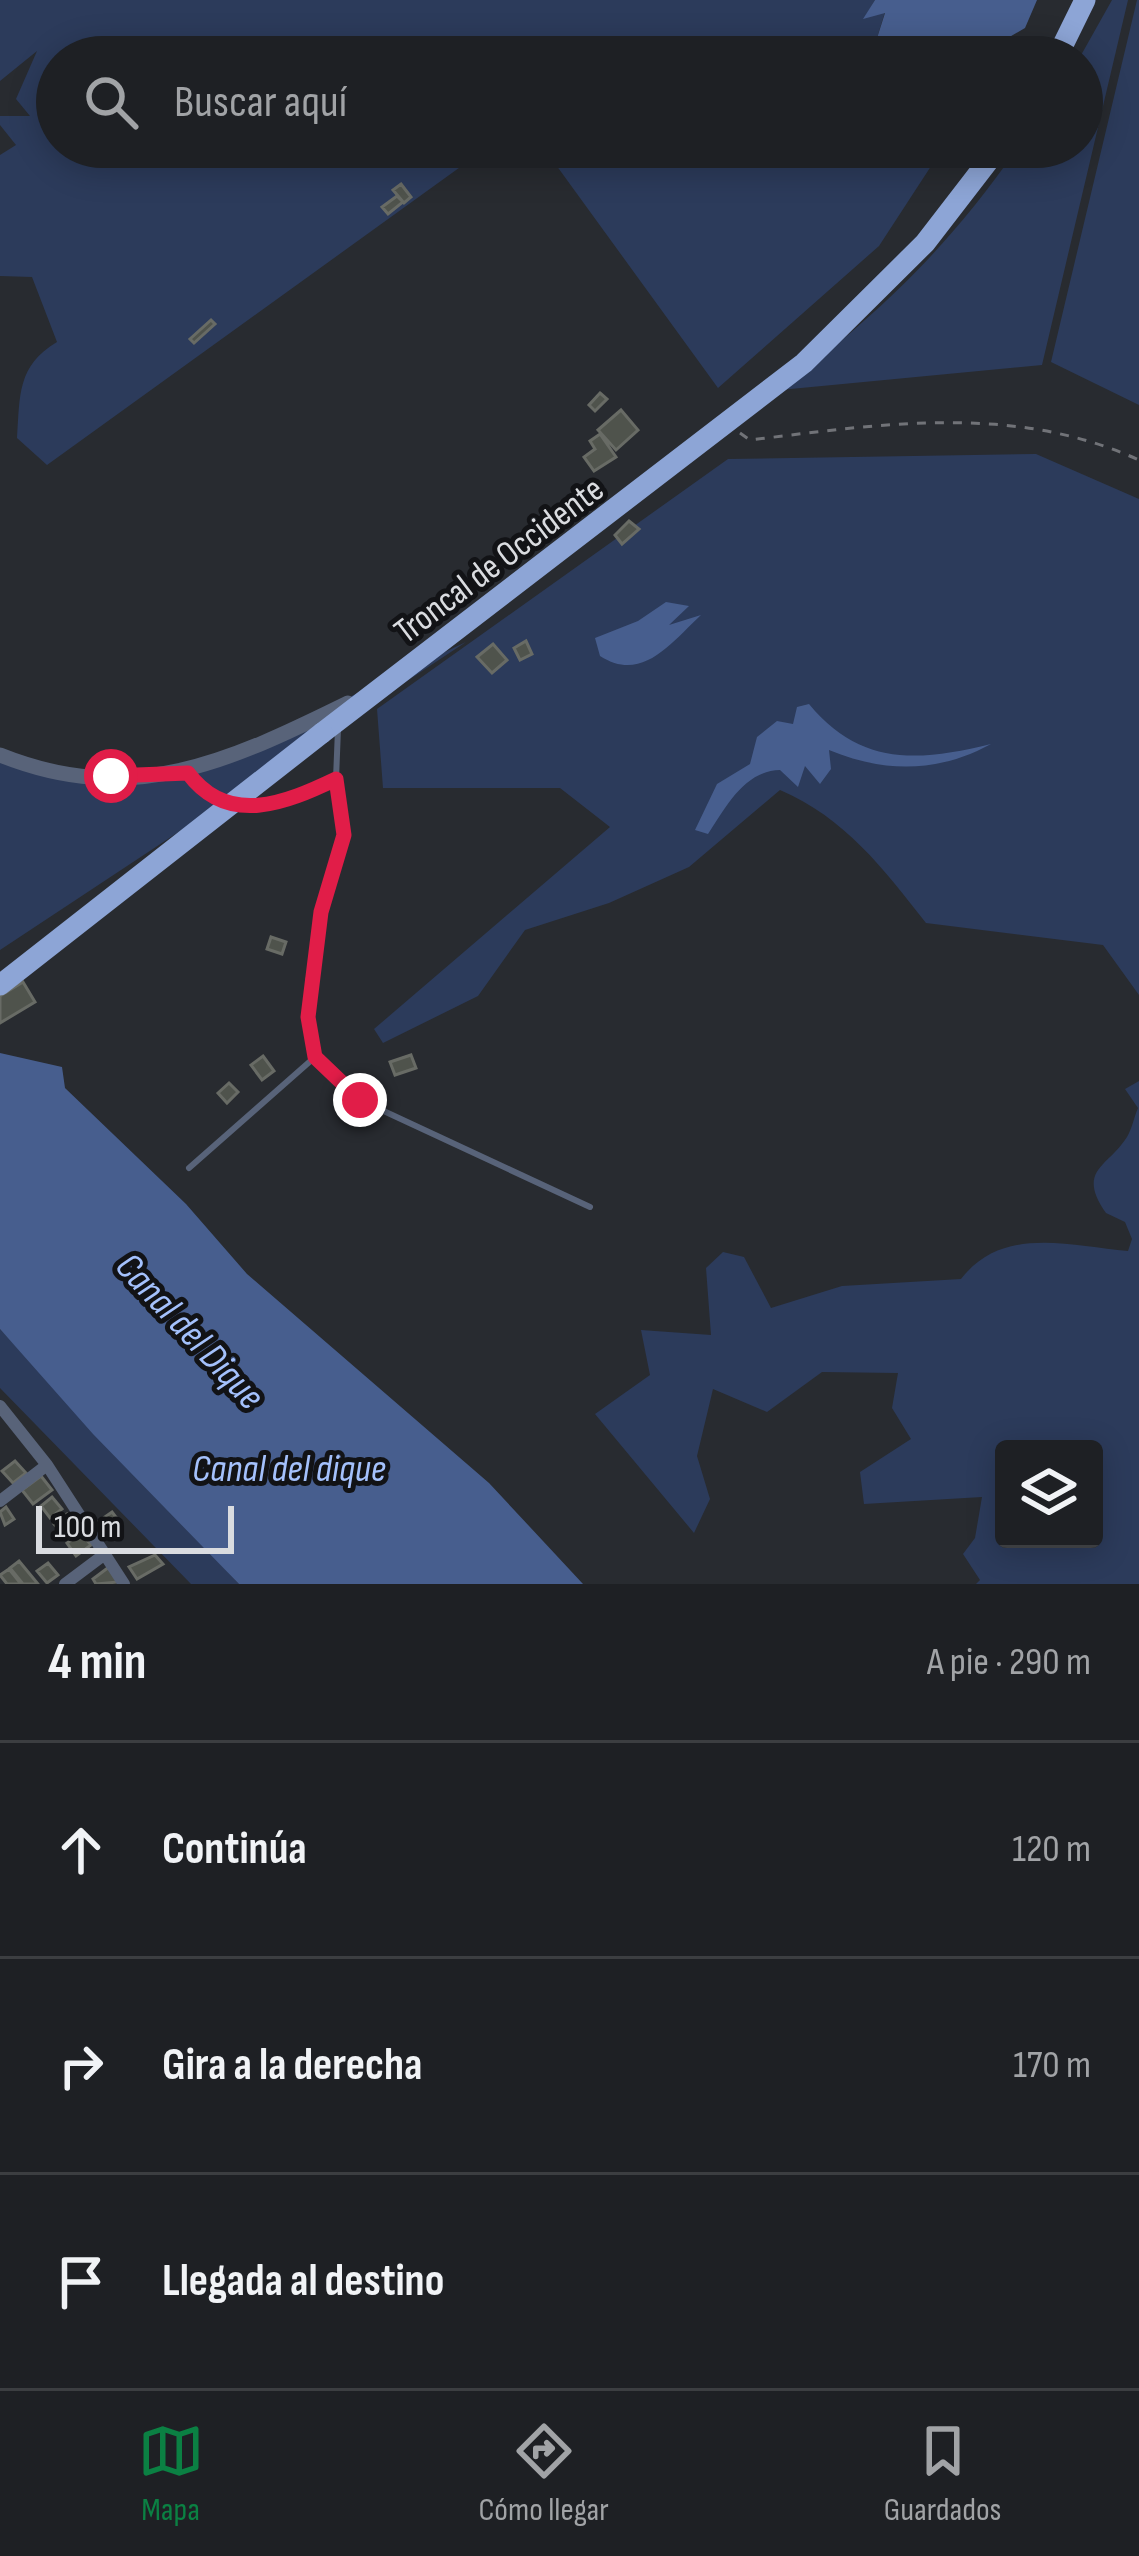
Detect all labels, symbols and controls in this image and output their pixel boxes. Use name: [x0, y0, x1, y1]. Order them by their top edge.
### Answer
search box: [36, 36, 1103, 168]
icon: search: [78, 69, 144, 135]
text: Buscar aquí: [174, 75, 347, 130]
street label: Troncal de Occidente: [386, 468, 613, 654]
route start: [84, 749, 138, 803]
route end: [333, 1073, 387, 1127]
water label: Canal del Dique: [105, 1244, 273, 1420]
map controls: [995, 1440, 1103, 1548]
button: layers: [995, 1440, 1103, 1548]
water label: Canal del dique: [192, 1446, 386, 1493]
scale bar: [36, 1500, 234, 1553]
text: 100 m: [54, 1507, 121, 1547]
text: 4 min: [48, 1632, 147, 1693]
text: A pie · 290 m: [927, 1639, 1091, 1686]
icon: ahead: [48, 1817, 114, 1883]
text: Continúa: [162, 1822, 307, 1877]
text: 120 m: [1012, 1826, 1091, 1873]
icon: right: [48, 2033, 114, 2099]
text: Gira a la derecha: [162, 2038, 422, 2093]
text: 170 m: [1013, 2042, 1091, 2089]
icon: arrive: [48, 2249, 114, 2315]
text: Llegada al destino: [162, 2254, 444, 2309]
tab: Mapa: [138, 2418, 204, 2530]
tab: Cómo llegar: [479, 2418, 609, 2530]
tab: Guardados: [884, 2418, 1001, 2530]

